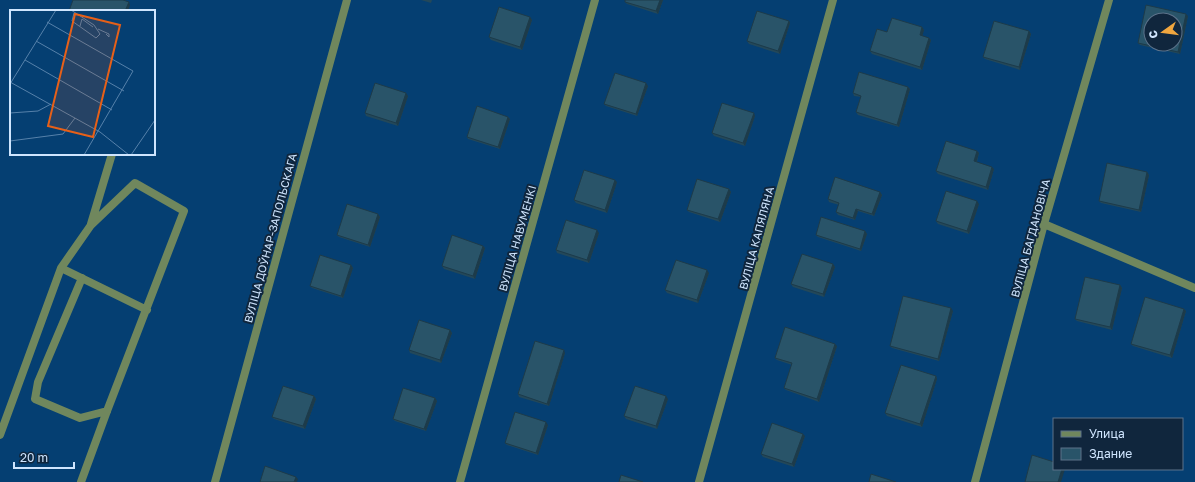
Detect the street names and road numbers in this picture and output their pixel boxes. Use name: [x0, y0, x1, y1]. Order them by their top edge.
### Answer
street label: ВУЛІЦА ДОЎНАР-ЗАПОЛЬСКАГА: [241, 151, 299, 324]
street label: ВУЛІЦА БАГДАНОВІЧА: [1008, 177, 1052, 299]
street label: ВУЛІЦА НАВУМЕНКІ: [496, 184, 538, 292]
street label: ВУЛІЦА КАПЯЛЯНА: [736, 185, 776, 291]

